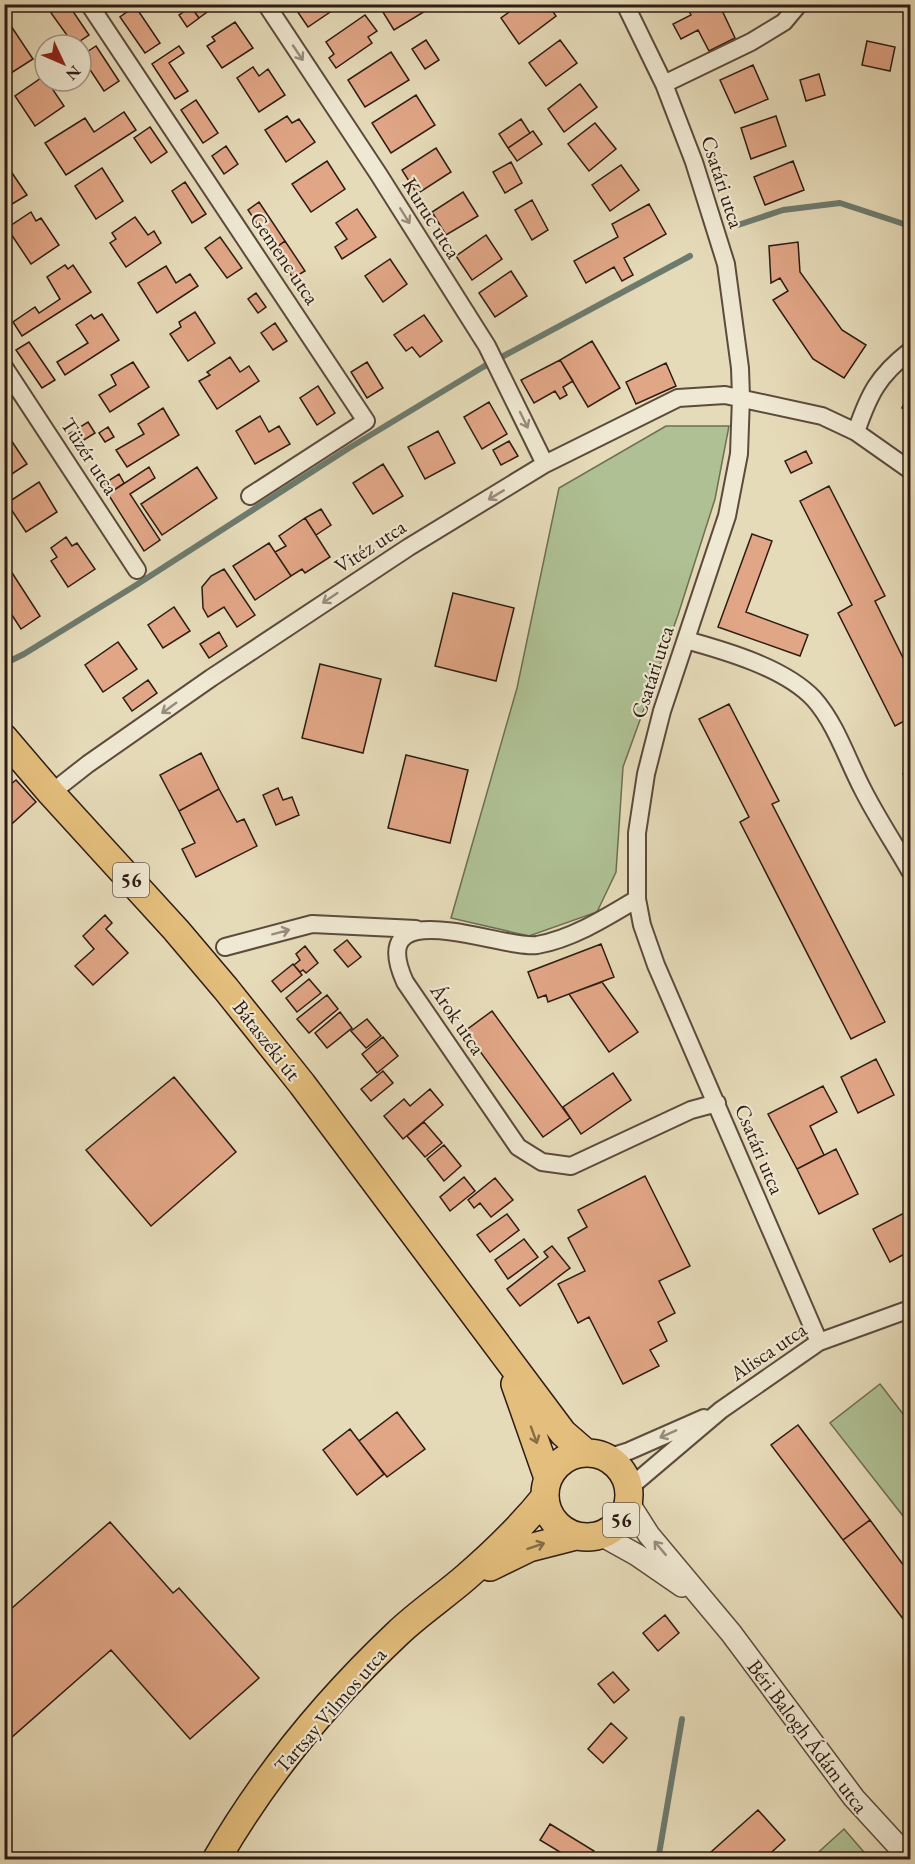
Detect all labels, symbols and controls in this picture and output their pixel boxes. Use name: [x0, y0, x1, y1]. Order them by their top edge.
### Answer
north arrow: [33, 33, 93, 93]
one-way arrow: [292, 44, 304, 61]
text: N: [61, 61, 85, 85]
street label: Csatári utca: [695, 132, 751, 232]
street label: Kuruc utca: [397, 172, 468, 264]
street label: Gemenc utca: [244, 206, 326, 310]
one-way arrow: [399, 207, 411, 224]
one-way arrow: [519, 410, 531, 428]
street label: Tüzér utca: [55, 412, 125, 500]
one-way arrow: [488, 489, 505, 501]
street label: Vitéz utca: [329, 513, 411, 579]
one-way arrow: [323, 592, 339, 604]
street label: Csatári utca: [624, 622, 680, 722]
one-way arrow: [162, 702, 178, 714]
road number: 56: [113, 863, 149, 897]
one-way arrow: [271, 926, 290, 937]
street label: Árok utca: [424, 977, 492, 1060]
street label: Bátaszéki út: [227, 994, 307, 1086]
street label: Csatári utca: [729, 1100, 791, 1199]
street label: Alisca utca: [724, 1315, 812, 1387]
one-way arrow: [529, 1425, 540, 1443]
one-way arrow: [659, 1429, 677, 1440]
road number: 56: [603, 1503, 639, 1537]
one-way arrow: [527, 1540, 545, 1551]
one-way arrow: [653, 1540, 666, 1556]
street label: Tartsay Vilmos utca: [268, 1641, 392, 1779]
street label: Béri Balogh Ádám utca: [741, 1654, 875, 1819]

